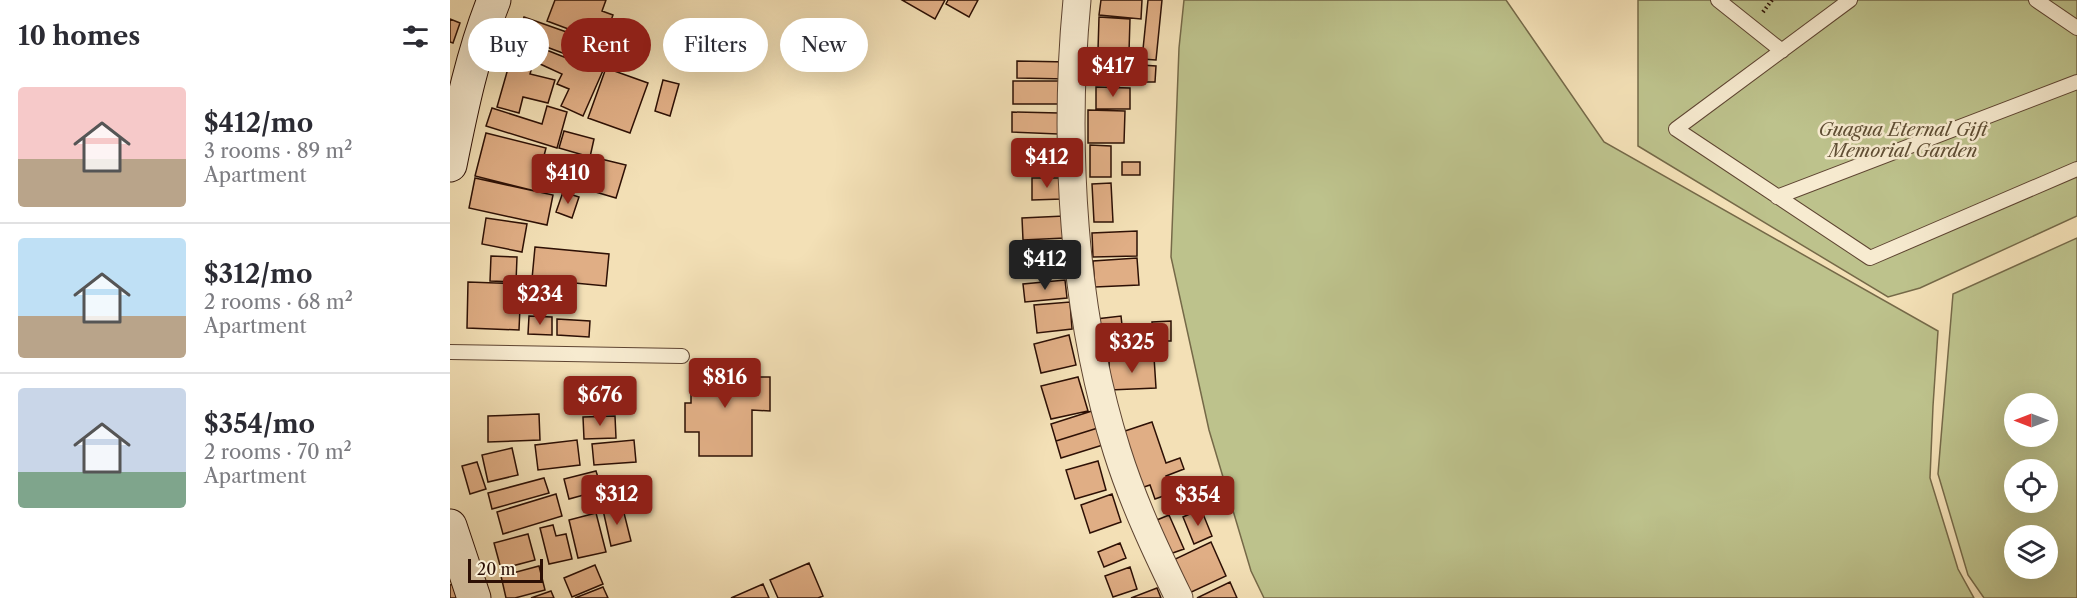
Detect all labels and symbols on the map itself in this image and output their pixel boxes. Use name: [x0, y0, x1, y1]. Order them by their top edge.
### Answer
pin: $417: [1077, 47, 1149, 98]
park label: Guagua Eternal Gift Memorial Garden: [1819, 119, 1989, 162]
pin: $412: [1011, 138, 1083, 189]
pin: $410: [532, 154, 604, 205]
pin: $412: [1009, 240, 1081, 291]
pin: $234: [504, 275, 576, 326]
pin: $325: [1096, 323, 1168, 374]
pin: $816: [689, 358, 761, 409]
pin: $676: [564, 376, 636, 427]
north arrow: [2004, 393, 2058, 447]
pin: $312: [581, 475, 653, 526]
pin: $354: [1162, 476, 1234, 527]
scale bar: [468, 556, 543, 584]

